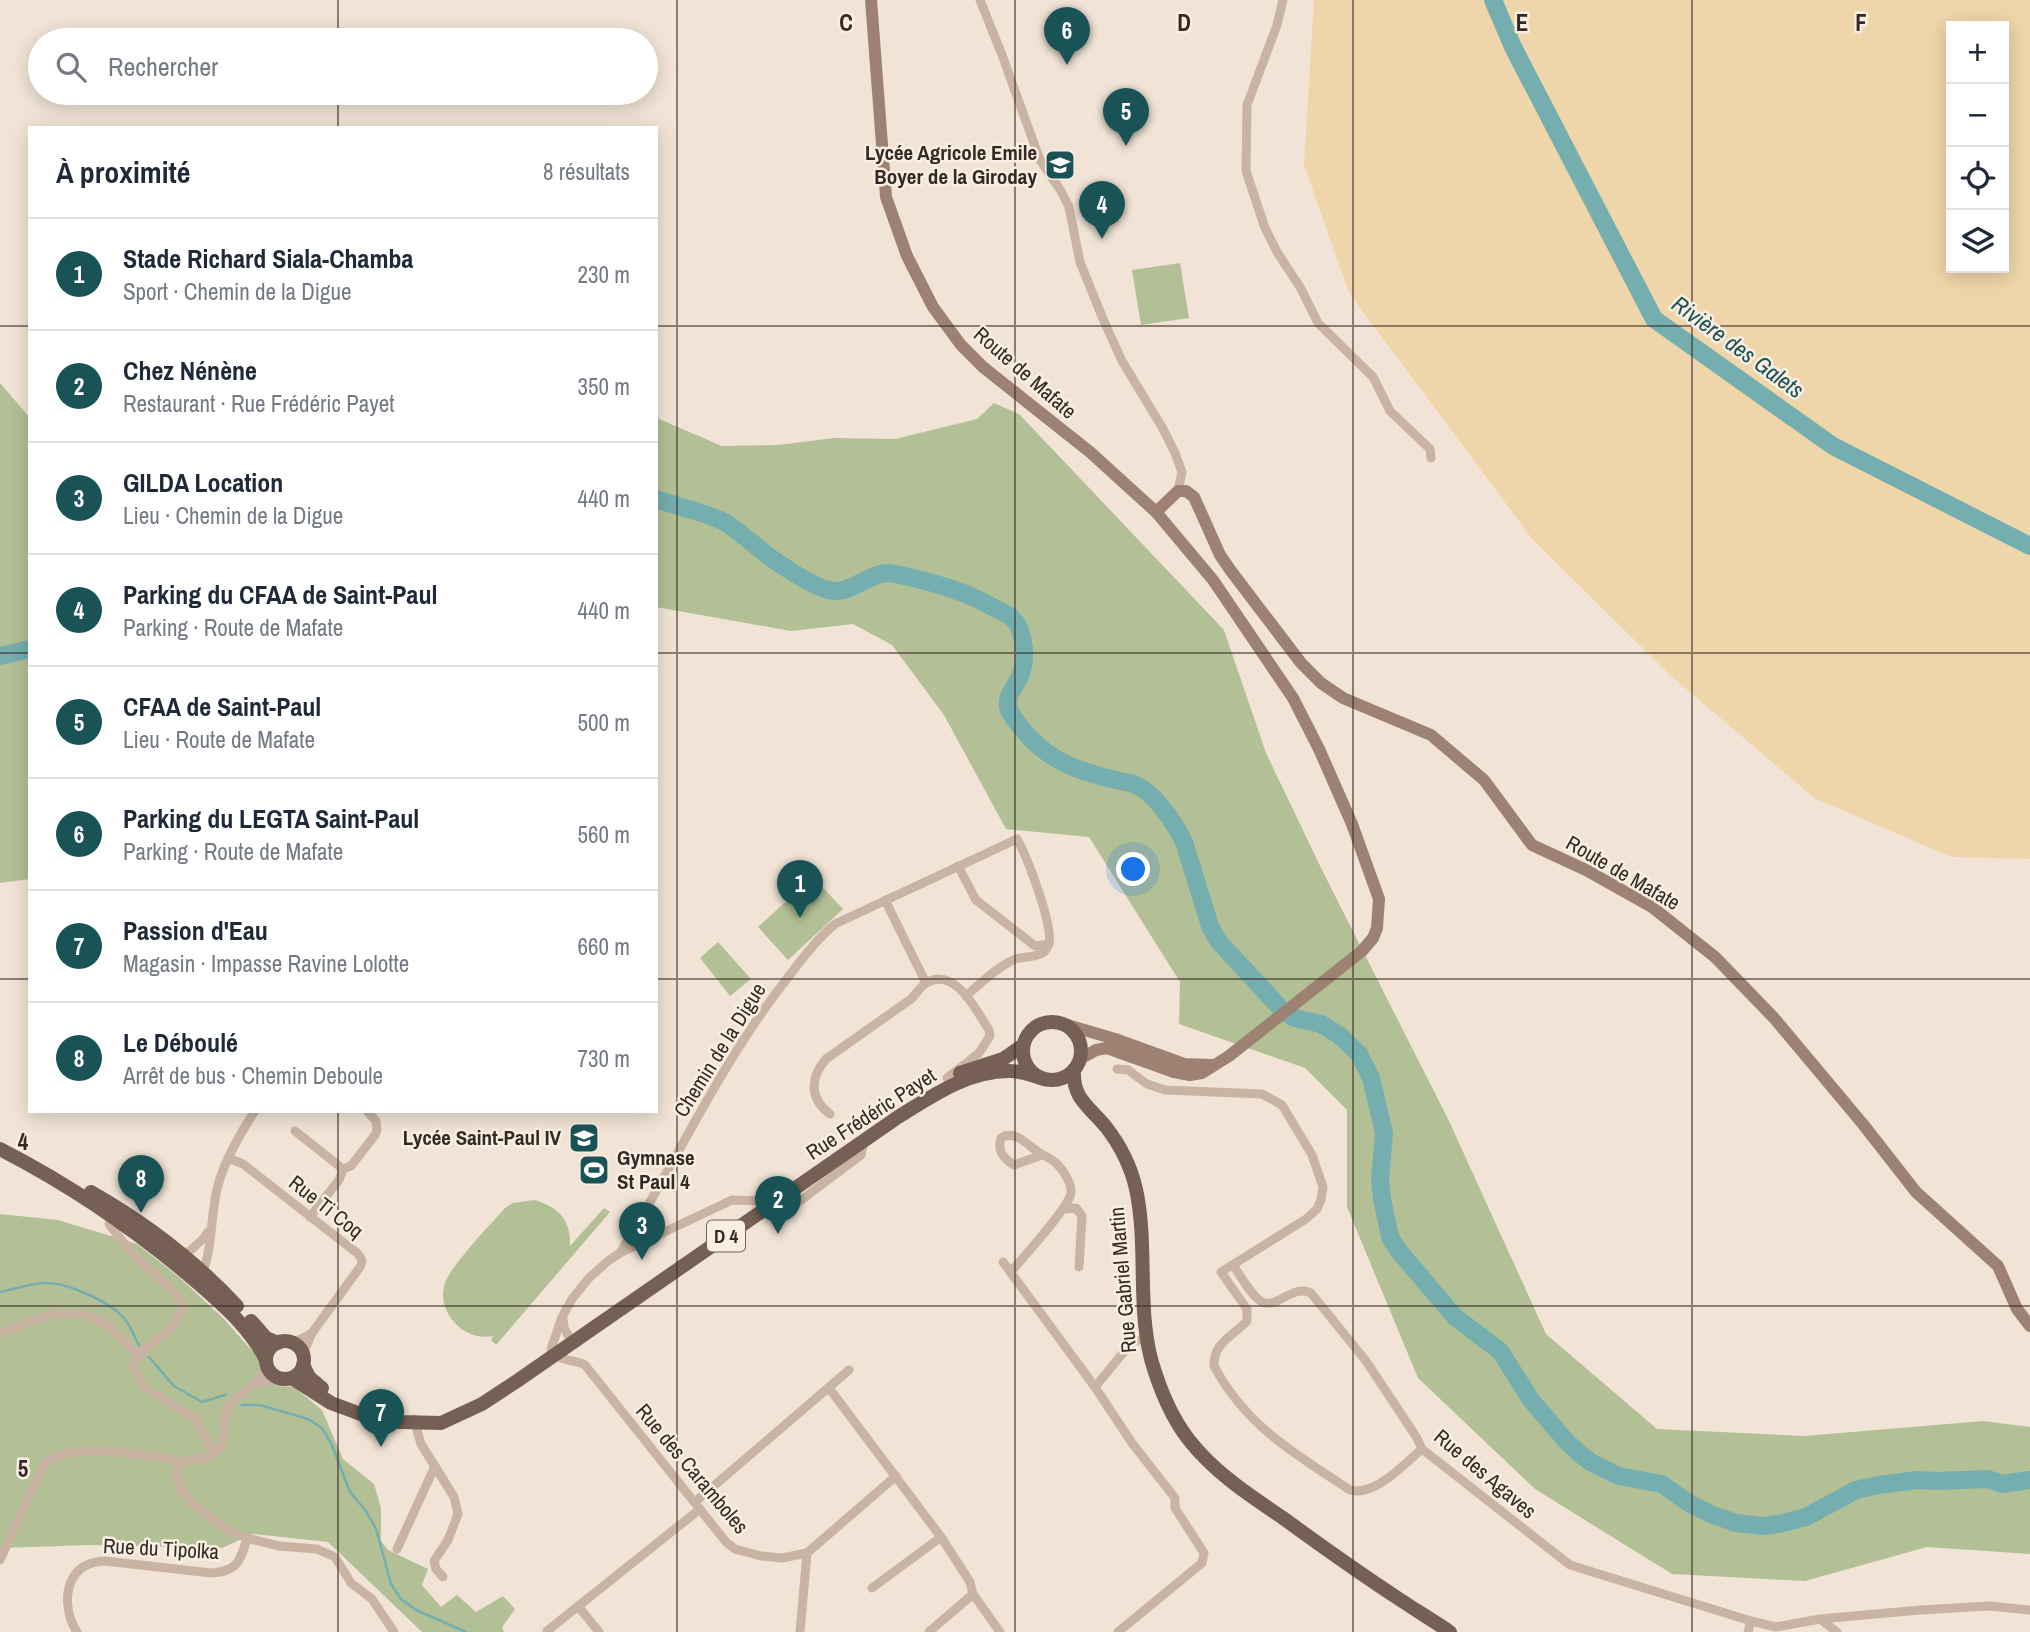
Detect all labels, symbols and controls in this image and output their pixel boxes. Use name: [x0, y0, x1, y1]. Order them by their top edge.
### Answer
text: C: [839, 7, 853, 38]
pin: 6: [1044, 7, 1090, 65]
text: D: [1177, 7, 1191, 38]
text: E: [1516, 7, 1528, 38]
text: F: [1855, 7, 1867, 38]
map controls: [1946, 21, 2009, 273]
button: +: [1946, 21, 2009, 84]
search box: [28, 28, 658, 105]
icon: search: [52, 48, 90, 86]
text: Rechercher: [108, 49, 218, 84]
button: −: [1946, 84, 2009, 147]
pin: 5: [1103, 88, 1149, 146]
place label: Lycée Agricole Emile Boyer de la Giroday: [865, 138, 1037, 191]
button: locate: [1946, 147, 2009, 210]
school or university icon: Lycée Agricole Emile Boyer de la Giroday: [1043, 148, 1077, 182]
text: À proximité: [56, 152, 190, 192]
text: 8 résultats: [543, 156, 630, 187]
pin: 4: [1079, 181, 1125, 239]
button: layers: [1946, 210, 2009, 273]
text: Stade Richard Siala-Chamba: [123, 241, 413, 276]
text: 1: [74, 259, 84, 290]
text: 230 m: [578, 259, 630, 290]
text: Sport · Chemin de la Digue: [123, 276, 352, 307]
water label: Rivière des Galets: [1666, 288, 1811, 405]
street label: Route de Mafate: [968, 320, 1083, 425]
text: Chez Nénène: [123, 353, 257, 388]
text: 2: [74, 371, 84, 402]
text: 350 m: [578, 371, 630, 402]
text: Restaurant · Rue Frédéric Payet: [123, 388, 395, 419]
text: GILDA Location: [123, 465, 283, 500]
text: 3: [74, 483, 84, 514]
text: 440 m: [578, 483, 630, 514]
text: Lieu · Chemin de la Digue: [123, 500, 343, 531]
text: Parking du CFAA de Saint-Paul: [123, 577, 437, 612]
text: 4: [74, 595, 84, 626]
text: 440 m: [578, 595, 630, 626]
text: Parking · Route de Mafate: [123, 612, 343, 643]
text: CFAA de Saint-Paul: [123, 689, 321, 724]
text: 5: [74, 707, 84, 738]
text: 500 m: [578, 707, 630, 738]
text: Lieu · Route de Mafate: [123, 724, 315, 755]
text: Parking du LEGTA Saint-Paul: [123, 801, 419, 836]
text: 6: [74, 819, 84, 850]
text: 560 m: [578, 819, 630, 850]
street label: Route de Mafate: [1561, 828, 1686, 917]
text: Parking · Route de Mafate: [123, 836, 343, 867]
your location: [1116, 852, 1150, 886]
pin: 1: [777, 860, 823, 918]
text: Passion d'Eau: [123, 913, 268, 948]
text: 7: [74, 931, 84, 962]
text: 660 m: [578, 931, 630, 962]
text: Magasin · Impasse Ravine Lolotte: [123, 948, 409, 979]
street label: Chemin de la Digue: [667, 977, 772, 1122]
text: Le Déboulé: [123, 1025, 238, 1060]
text: 8: [74, 1043, 84, 1074]
text: 730 m: [578, 1043, 630, 1074]
text: Arrêt de bus · Chemin Deboule: [123, 1060, 383, 1091]
street label: Rue Frédéric Payet: [800, 1061, 941, 1166]
school or university icon: Lycée Saint-Paul IV: [567, 1121, 601, 1155]
place label: Lycée Saint-Paul IV: [403, 1123, 562, 1152]
text: 4: [18, 1126, 29, 1157]
place label: Gymnase St Paul 4: [617, 1143, 695, 1196]
sports icon: Gymnase St Paul 4: [577, 1153, 611, 1187]
pin: 8: [118, 1155, 164, 1213]
street label: Rue Ti Coq: [283, 1168, 370, 1245]
pin: 2: [755, 1176, 801, 1234]
pin: 3: [619, 1202, 665, 1260]
street label: Rue Gabriel Martin: [1102, 1206, 1143, 1354]
road number: D 4: [707, 1220, 745, 1252]
pin: 7: [358, 1389, 404, 1447]
street label: Rue des Caramboles: [629, 1397, 755, 1540]
street label: Rue des Agaves: [1428, 1422, 1543, 1525]
text: 5: [18, 1453, 28, 1484]
street label: Rue du Tipolka: [102, 1531, 220, 1566]

